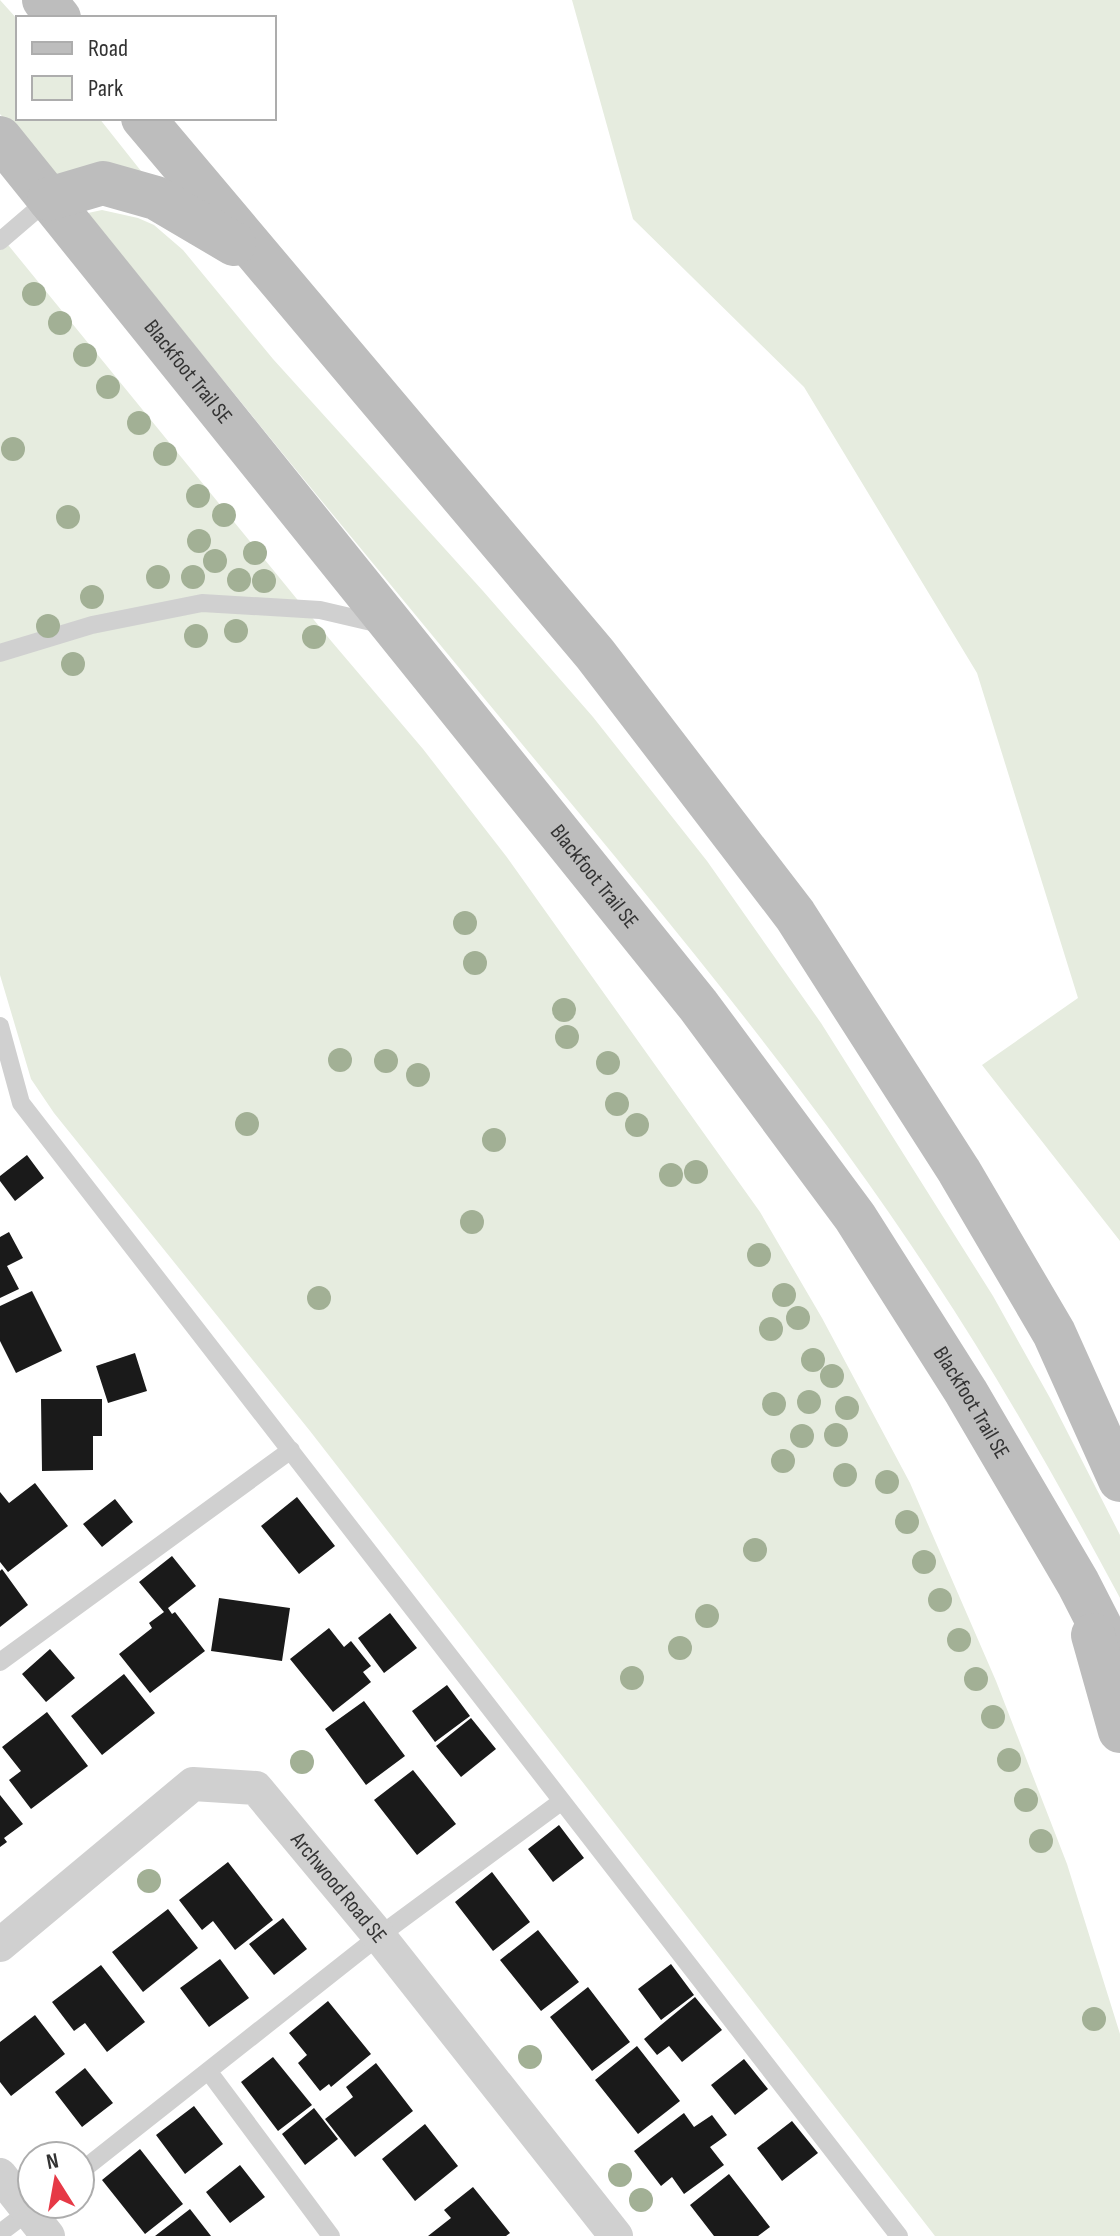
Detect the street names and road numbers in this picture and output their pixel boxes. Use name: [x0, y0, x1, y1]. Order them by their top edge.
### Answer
street label: Blackfoot Trail SE: [138, 314, 238, 429]
street label: Blackfoot Trail SE: [544, 819, 644, 934]
street label: Blackfoot Trail SE: [927, 1342, 1016, 1463]
street label: Archwood Road SE: [284, 1826, 393, 1948]

